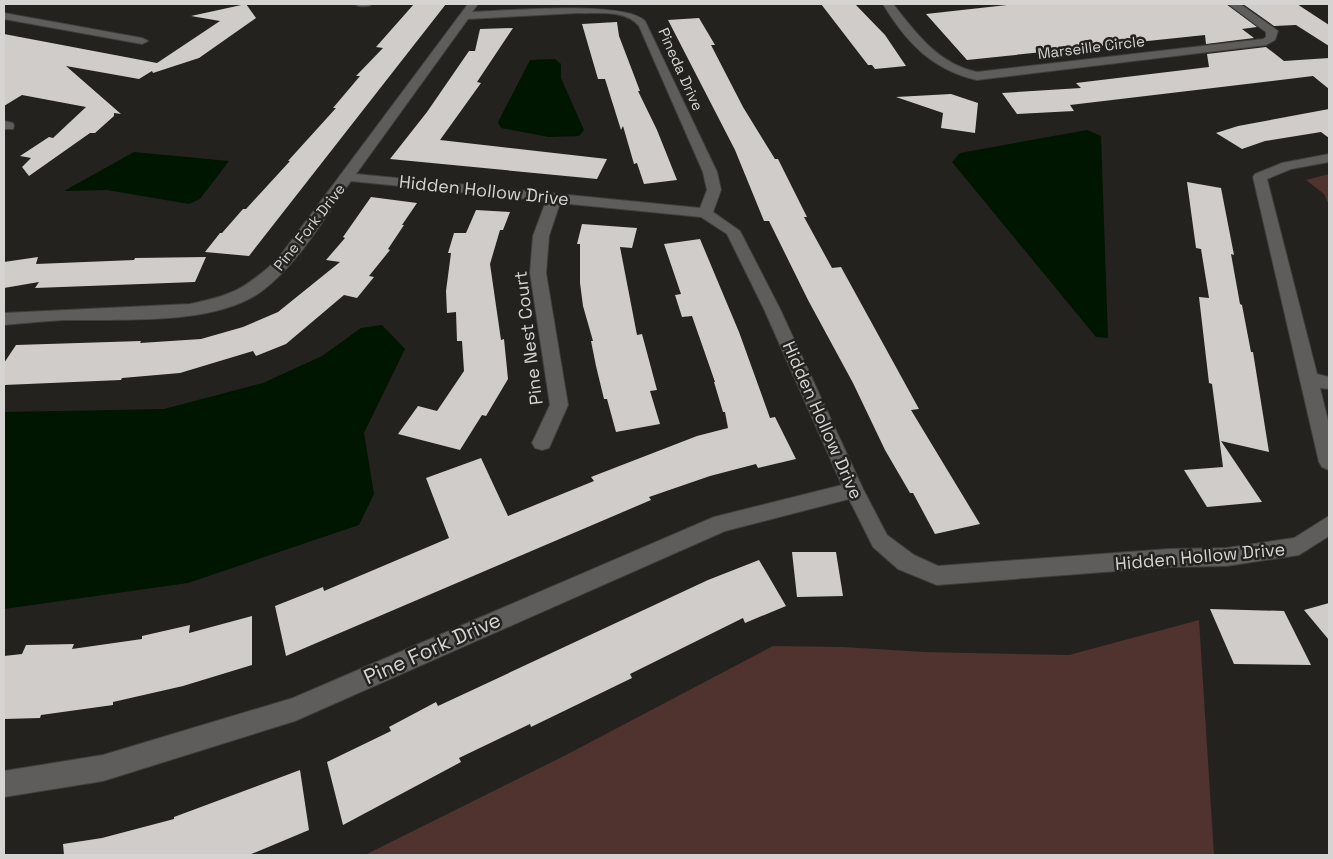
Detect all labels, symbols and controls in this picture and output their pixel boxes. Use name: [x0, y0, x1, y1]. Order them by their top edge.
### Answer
street label: Pineda Drive: [654, 25, 708, 114]
street label: Marseille Circle: [1036, 31, 1146, 63]
street label: Hidden Hollow Drive: [398, 170, 570, 210]
street label: Pine Fork Drive: [269, 180, 349, 274]
street label: Pine Nest Court: [508, 270, 548, 406]
street label: Hidden Hollow Drive: [778, 337, 868, 503]
street label: Hidden Hollow Drive: [1114, 537, 1286, 575]
street label: Pine Fork Drive: [359, 606, 505, 690]

